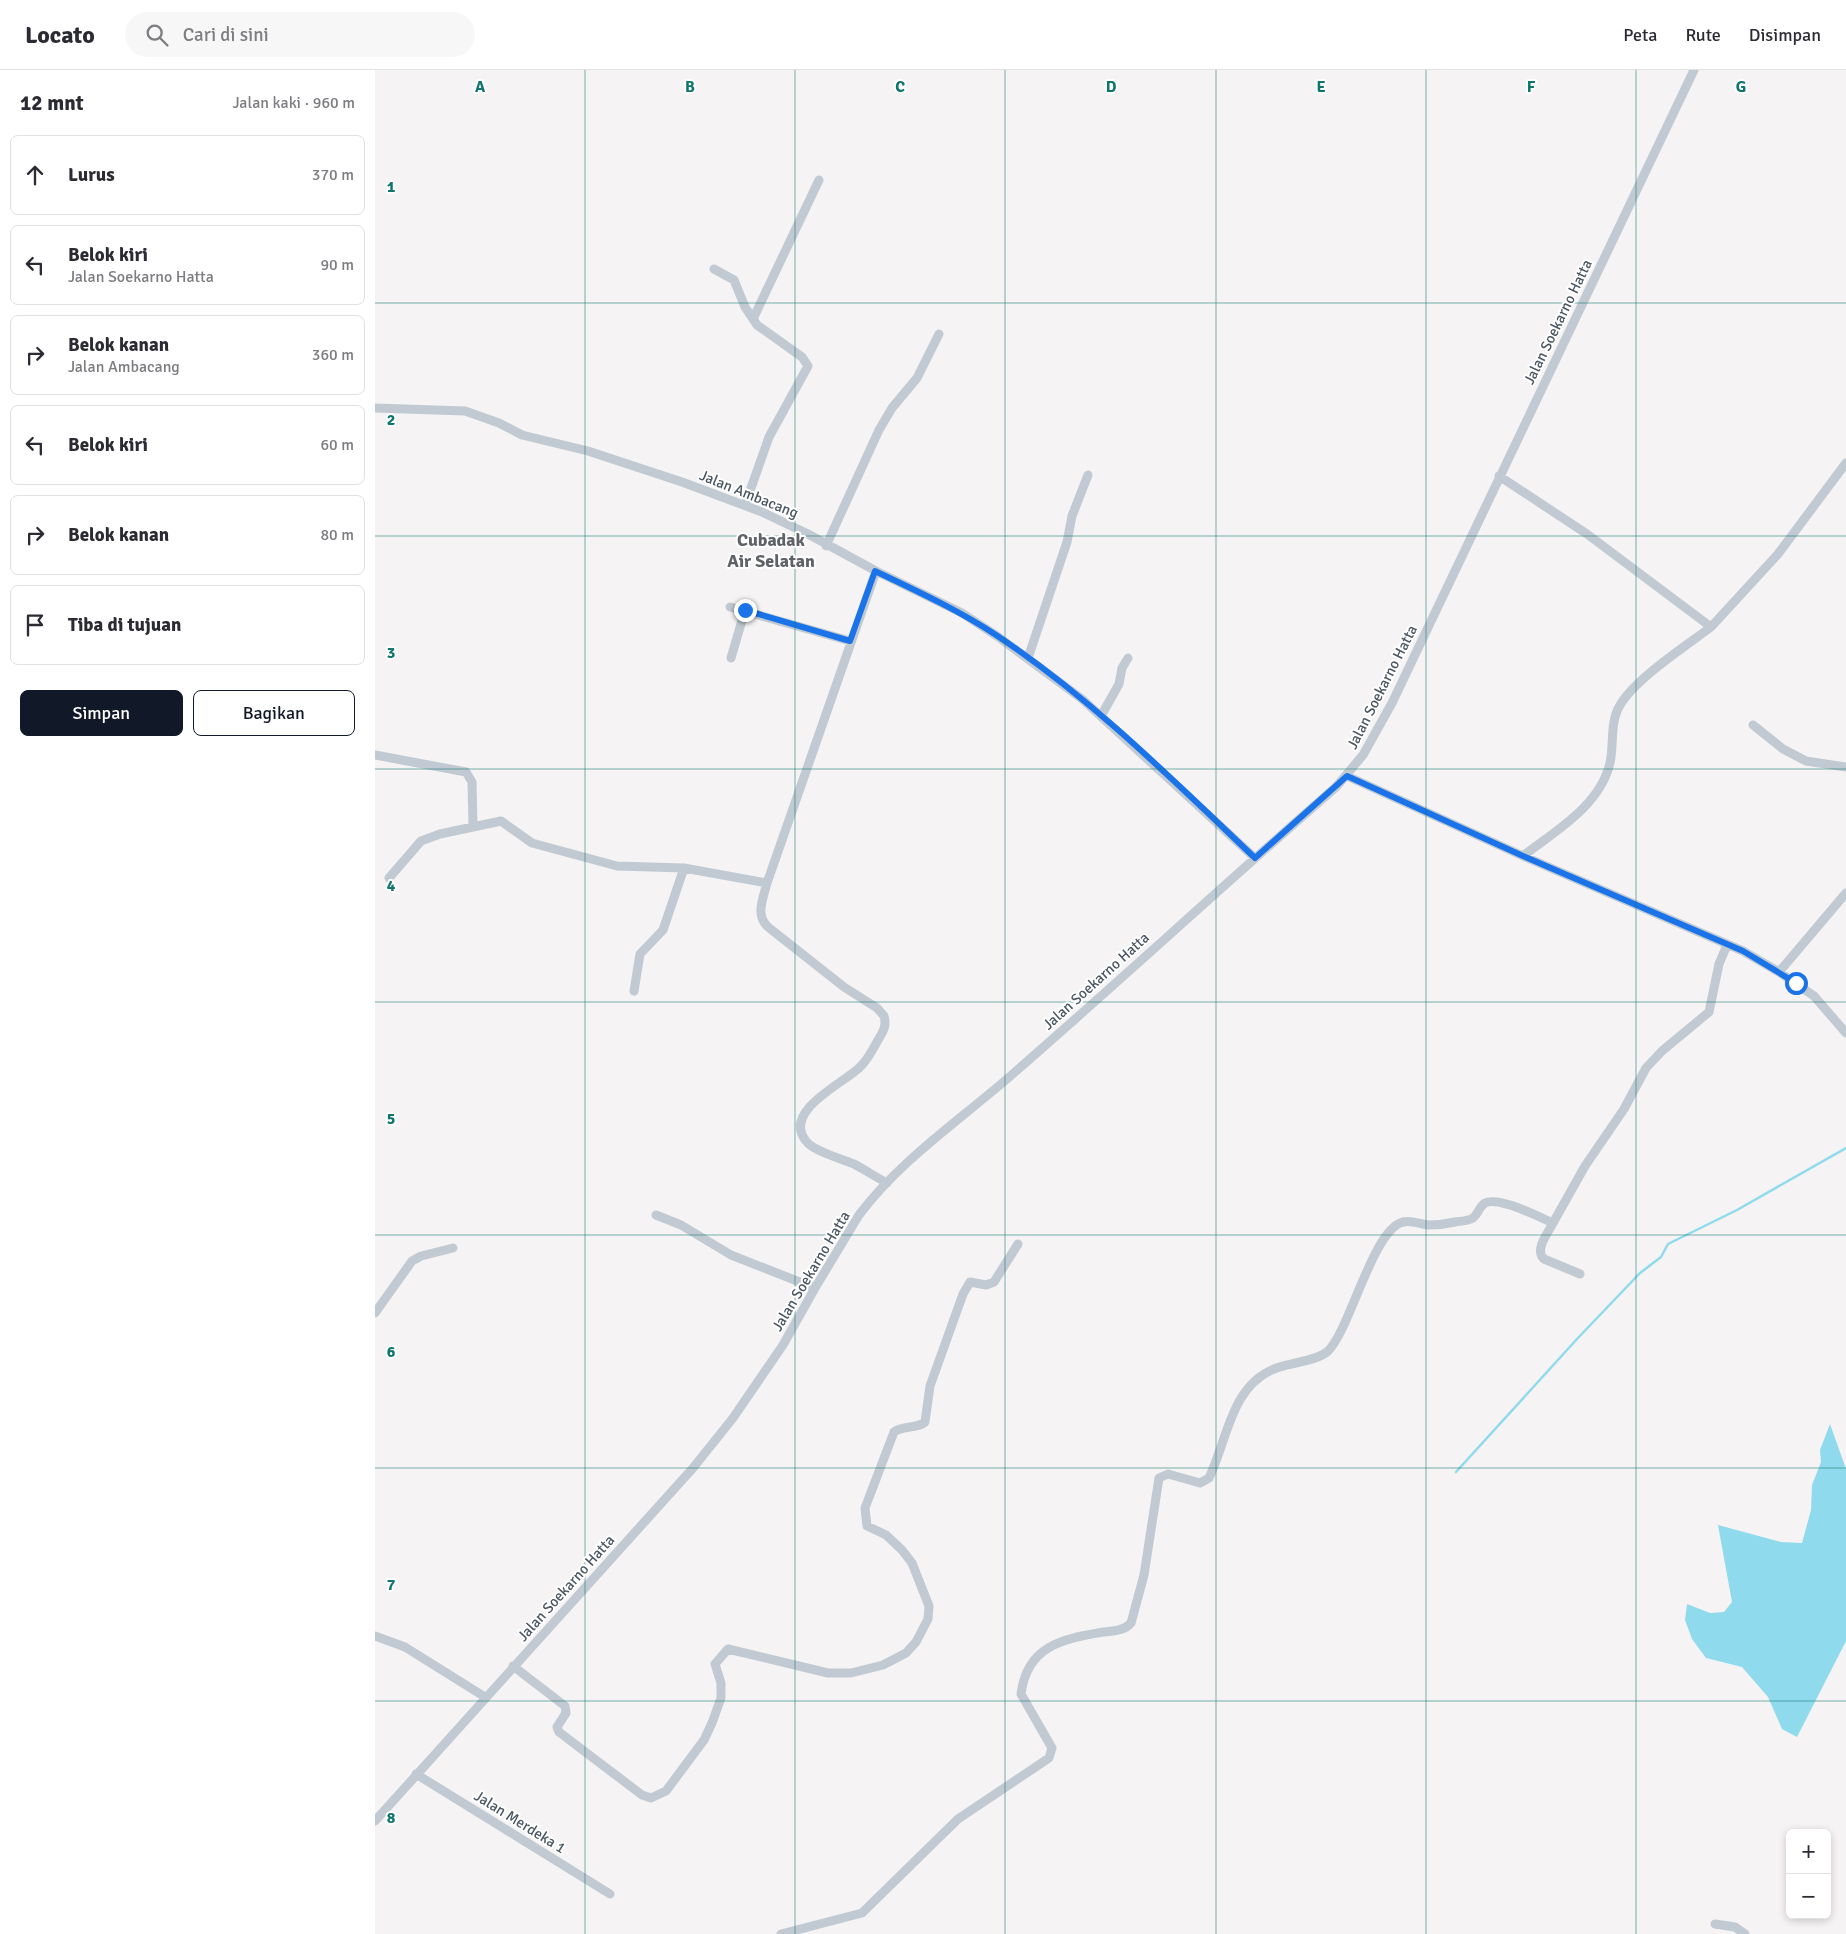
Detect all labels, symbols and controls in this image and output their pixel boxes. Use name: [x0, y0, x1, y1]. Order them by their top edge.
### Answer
search box: [125, 12, 475, 57]
text: Locato: [25, 20, 95, 50]
icon: search: [143, 21, 171, 49]
text: Cari di sini: [183, 23, 269, 47]
text: Peta: [1623, 24, 1657, 46]
text: Rute: [1685, 24, 1721, 46]
text: Disimpan: [1749, 24, 1821, 46]
text: A: [475, 77, 486, 97]
text: B: [685, 77, 695, 97]
text: C: [895, 77, 905, 97]
text: D: [1106, 77, 1117, 97]
text: E: [1316, 77, 1326, 97]
text: F: [1527, 77, 1536, 97]
text: G: [1736, 77, 1746, 97]
text: 12 mnt: [20, 90, 84, 116]
text: Jalan kaki · 960 m: [233, 93, 355, 113]
icon: ahead: [21, 161, 49, 189]
text: Lurus: [68, 163, 115, 187]
text: 370 m: [312, 165, 354, 185]
text: 1: [387, 177, 396, 197]
text: Belok kiri: [68, 243, 148, 267]
icon: left: [21, 251, 49, 279]
text: 90 m: [320, 255, 354, 275]
street label: Jalan Soekarno Hatta: [1520, 257, 1596, 387]
text: Jalan Soekarno Hatta: [68, 267, 214, 287]
text: Belok kanan: [68, 333, 169, 357]
icon: right: [21, 341, 49, 369]
text: 360 m: [312, 345, 354, 365]
text: Jalan Ambacang: [68, 357, 180, 377]
text: 2: [387, 410, 395, 430]
icon: left: [21, 431, 49, 459]
text: Belok kiri: [68, 433, 148, 457]
text: 60 m: [320, 435, 354, 455]
street label: Jalan Ambacang: [697, 466, 801, 522]
icon: right: [21, 521, 49, 549]
text: Belok kanan: [68, 523, 169, 547]
text: 80 m: [320, 525, 354, 545]
district label: Cubadak Air Selatan: [727, 529, 815, 572]
route end: [734, 599, 757, 622]
icon: arrive: [21, 611, 49, 639]
text: Tiba di tujuan: [68, 613, 181, 637]
street label: Jalan Soekarno Hatta: [1343, 622, 1421, 752]
text: 3: [387, 643, 395, 663]
button: Simpan: [20, 690, 183, 736]
button: Bagikan: [193, 690, 355, 736]
text: 4: [387, 876, 396, 896]
street label: Jalan Soekarno Hatta: [1039, 929, 1153, 1033]
route start: [1785, 972, 1808, 995]
text: 5: [387, 1109, 395, 1129]
street label: Jalan Soekarno Hatta: [768, 1208, 854, 1334]
text: 6: [387, 1342, 396, 1362]
street label: Jalan Soekarno Hatta: [514, 1531, 618, 1645]
text: 7: [387, 1575, 396, 1595]
street label: Jalan Merdeka 1: [471, 1787, 569, 1857]
text: 8: [387, 1808, 396, 1828]
map controls: [1786, 1829, 1831, 1919]
button: +: [1786, 1829, 1831, 1874]
button: −: [1786, 1874, 1831, 1919]

